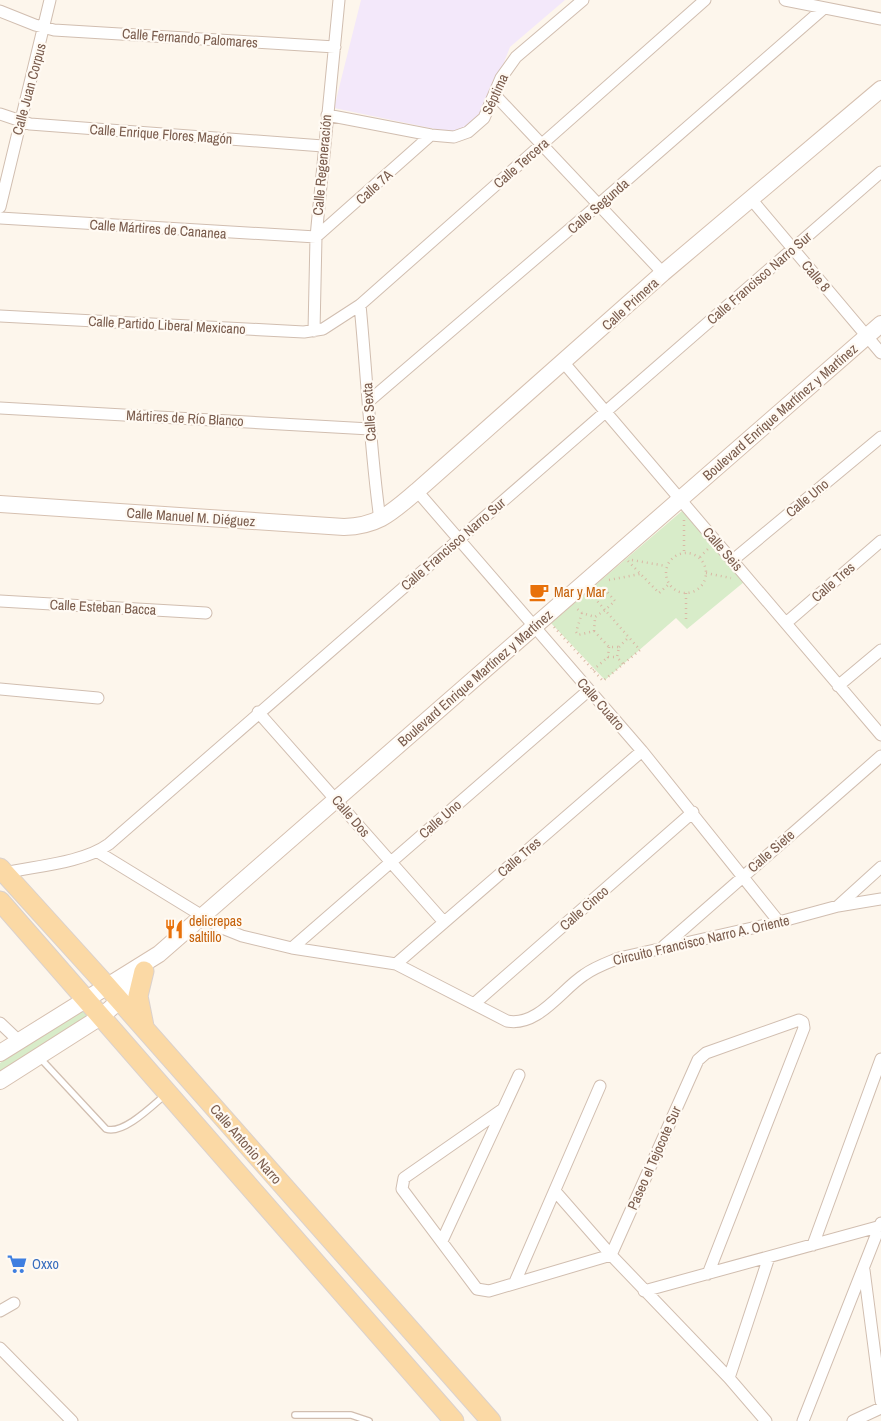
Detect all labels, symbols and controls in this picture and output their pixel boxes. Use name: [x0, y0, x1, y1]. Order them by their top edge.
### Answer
street label: Calle Fernando Palomares: [122, 24, 259, 52]
street label: Calle Juan Corpus: [8, 41, 50, 137]
street label: Séptima: [478, 70, 512, 117]
street label: Calle Regeneración: [309, 114, 335, 216]
street label: Calle Enrique Flores Magón: [89, 120, 233, 148]
street label: Calle Tercera: [490, 134, 553, 192]
street label: Calle 7A: [352, 166, 396, 208]
street label: Calle Segunda: [564, 174, 633, 237]
street label: Calle Mártires de Cananea: [89, 215, 228, 243]
street label: Calle Francisco Narro Sur: [703, 228, 815, 328]
street label: Calle 8: [798, 257, 834, 295]
street label: Calle Primera: [598, 273, 663, 334]
street label: Calle Partido Liberal Mexicano: [88, 312, 246, 338]
street label: Boulevard Enrique Martínez y Martínez: [699, 340, 861, 484]
street label: Calle Sexta: [358, 381, 380, 442]
street label: Mártires de Río Blanco: [126, 406, 244, 430]
street label: Calle Uno: [782, 475, 832, 521]
street label: Calle Francisco Narro Sur: [397, 494, 509, 594]
street label: Calle Manuel M. Diéguez: [126, 504, 256, 530]
street label: Calle Seis: [699, 523, 747, 575]
street label: Calle Tres: [808, 558, 859, 606]
cafe icon: Mar y Mar: [528, 581, 550, 603]
place label: Mar y Mar: [554, 583, 606, 601]
street label: Calle Esteban Bacca: [49, 595, 157, 619]
street label: Boulevard Enrique Martínez y Martínez: [394, 606, 556, 750]
street label: Calle Cuatro: [573, 674, 629, 734]
street label: Calle Dos: [328, 791, 374, 841]
street label: Calle Uno: [415, 796, 465, 842]
street label: Calle Siete: [744, 826, 798, 876]
street label: Calle Tres: [494, 833, 545, 881]
street label: Calle Cinco: [556, 882, 612, 934]
street label: Circuito Francisco Narro A. Oriente: [611, 911, 791, 969]
place label: delicrepas saltillo: [189, 912, 242, 946]
restaurant icon: delicrepas saltillo: [163, 918, 185, 940]
street label: Calle Antonio Narro: [206, 1100, 286, 1188]
street label: Paseo el Tejocote Sur: [623, 1103, 685, 1213]
supermarket icon: Oxxo: [6, 1253, 28, 1275]
place label: Oxxo: [32, 1255, 59, 1273]

